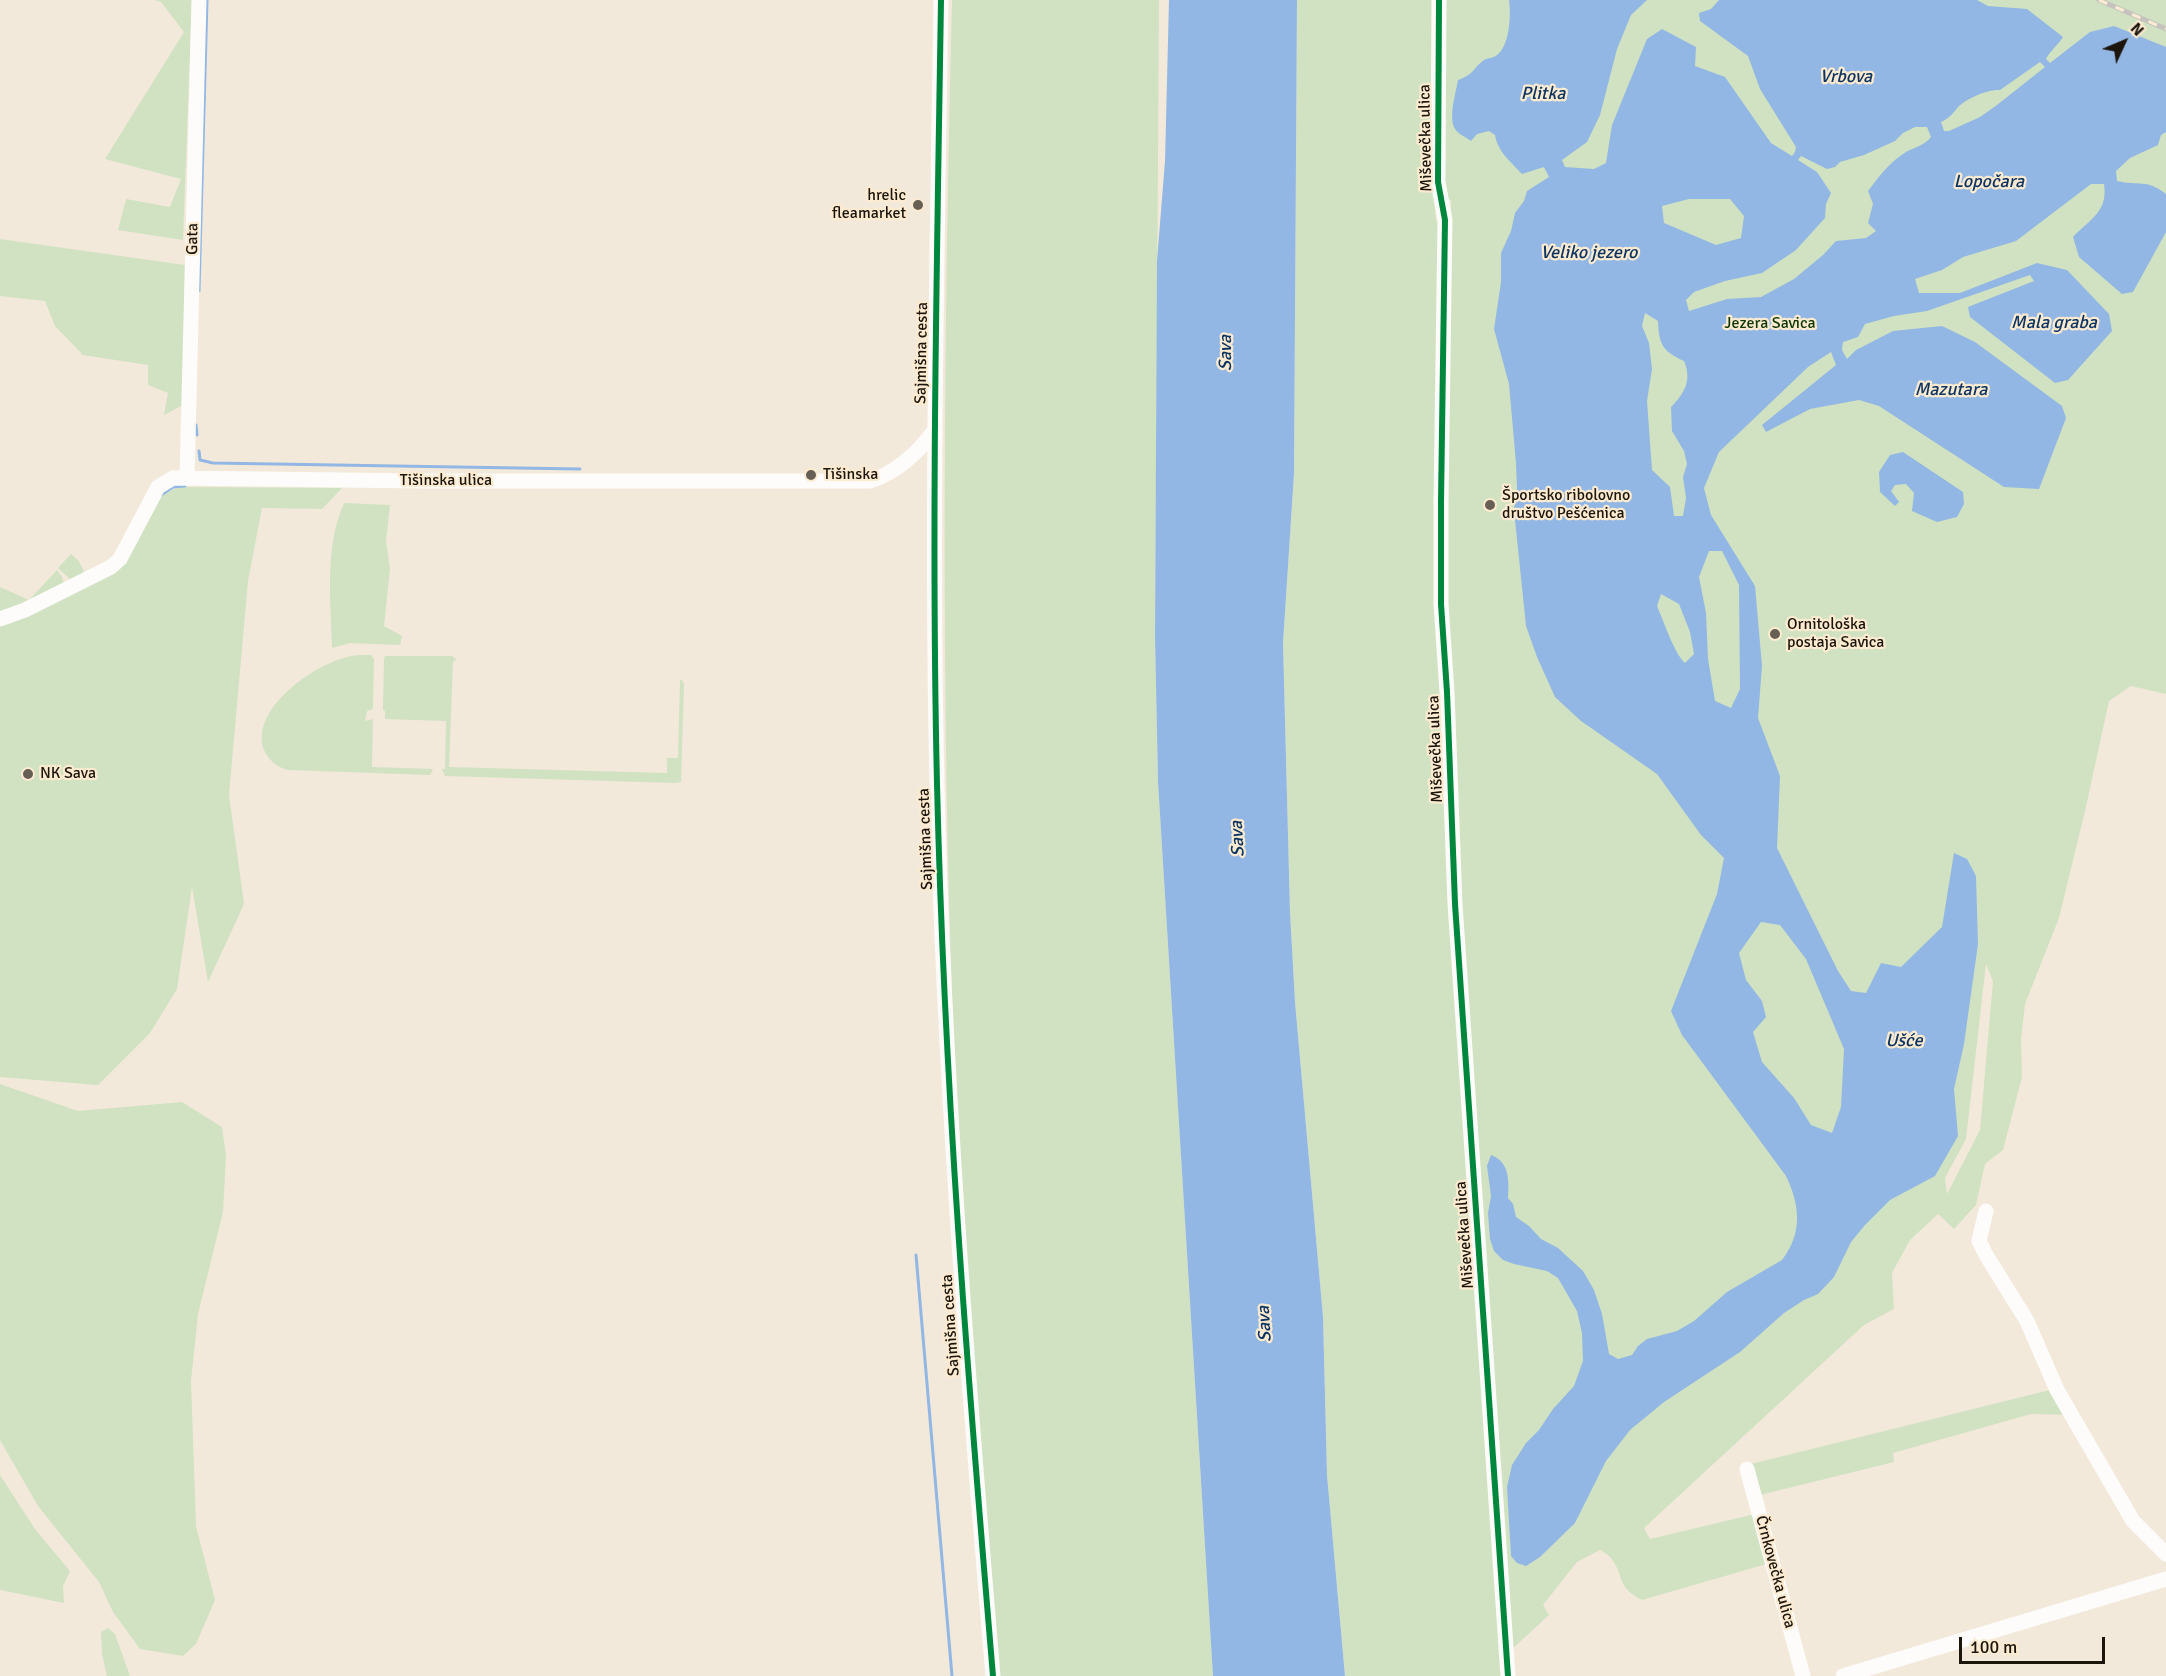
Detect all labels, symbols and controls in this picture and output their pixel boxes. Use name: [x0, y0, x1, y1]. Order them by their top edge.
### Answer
north arrow: [2094, 12, 2154, 72]
text: N: [2126, 19, 2148, 40]
water label: Vrbova: [1820, 66, 1872, 88]
water label: Plitka: [1521, 83, 1565, 105]
street label: Miševečka ulica: [1415, 84, 1437, 192]
water label: Lopočara: [1954, 171, 2024, 193]
place label: hrelic fleamarket: [832, 186, 906, 224]
marker: hrelic fleamarket: [911, 198, 925, 212]
street label: Gata: [183, 223, 203, 255]
water label: Veliko jezero: [1541, 242, 1637, 264]
street label: Sajmišna cesta: [912, 302, 932, 404]
water label: Mala graba: [2011, 312, 2097, 334]
park label: Jezera Savica: [1724, 314, 1816, 334]
water label: Sava: [1215, 335, 1237, 371]
water label: Mazutara: [1915, 379, 1987, 401]
place label: Tišinska: [823, 465, 878, 485]
marker: Tišinska: [804, 468, 818, 482]
street label: Tišinska ulica: [400, 471, 492, 491]
place label: Športsko ribolovno društvo Pešćenica: [1502, 486, 1630, 524]
marker: Športsko ribolovno društvo Pešćenica: [1483, 498, 1497, 512]
place label: Ornitološka postaja Savica: [1787, 615, 1884, 653]
marker: Ornitološka postaja Savica: [1768, 627, 1782, 641]
street label: Miševečka ulica: [1425, 695, 1447, 803]
place label: NK Sava: [40, 764, 96, 784]
marker: NK Sava: [21, 767, 35, 781]
street label: Sajmišna cesta: [915, 788, 937, 890]
water label: Sava: [1226, 820, 1250, 858]
water label: Ušće: [1886, 1030, 1922, 1052]
street label: Miševečka ulica: [1452, 1181, 1478, 1289]
street label: Sajmišna cesta: [938, 1273, 964, 1377]
water label: Sava: [1253, 1305, 1277, 1343]
street label: Črnkovečka ulica: [1751, 1514, 1799, 1630]
scale bar: [1962, 1625, 2108, 1663]
text: 100 m: [1970, 1636, 2017, 1658]

